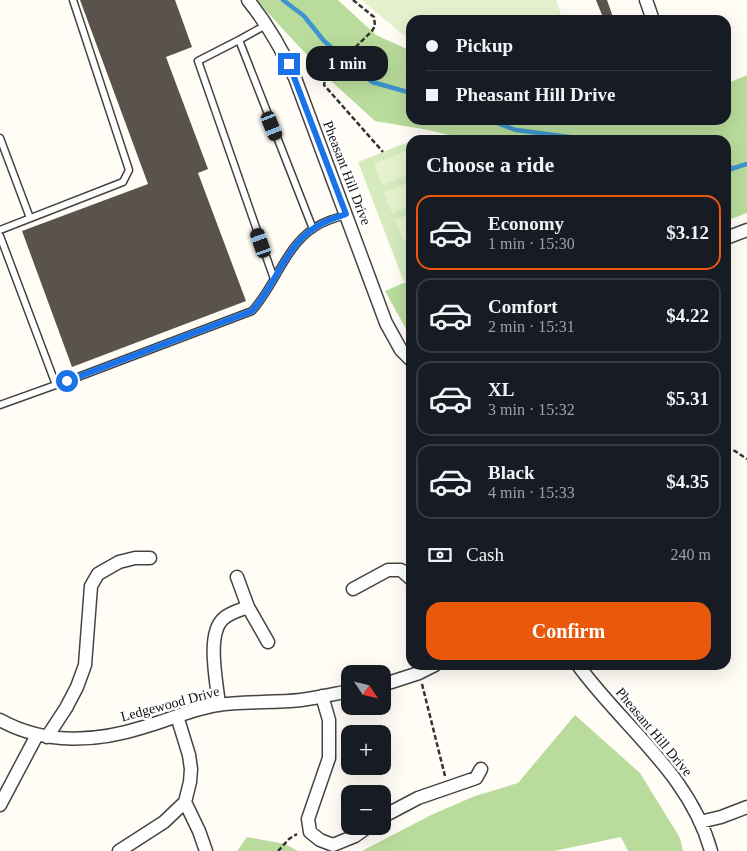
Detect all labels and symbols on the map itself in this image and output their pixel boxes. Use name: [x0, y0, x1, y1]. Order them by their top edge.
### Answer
callout: 1 min: [306, 46, 389, 82]
route end: [278, 53, 300, 75]
car: [259, 109, 284, 143]
street label: Pheasant Hill Drive: [320, 119, 374, 227]
car: [249, 226, 272, 260]
route start: [56, 370, 78, 392]
north arrow: [341, 665, 391, 715]
street label: Ledgewood Drive: [119, 684, 221, 724]
street label: Pheasant Hill Drive: [613, 685, 695, 779]

